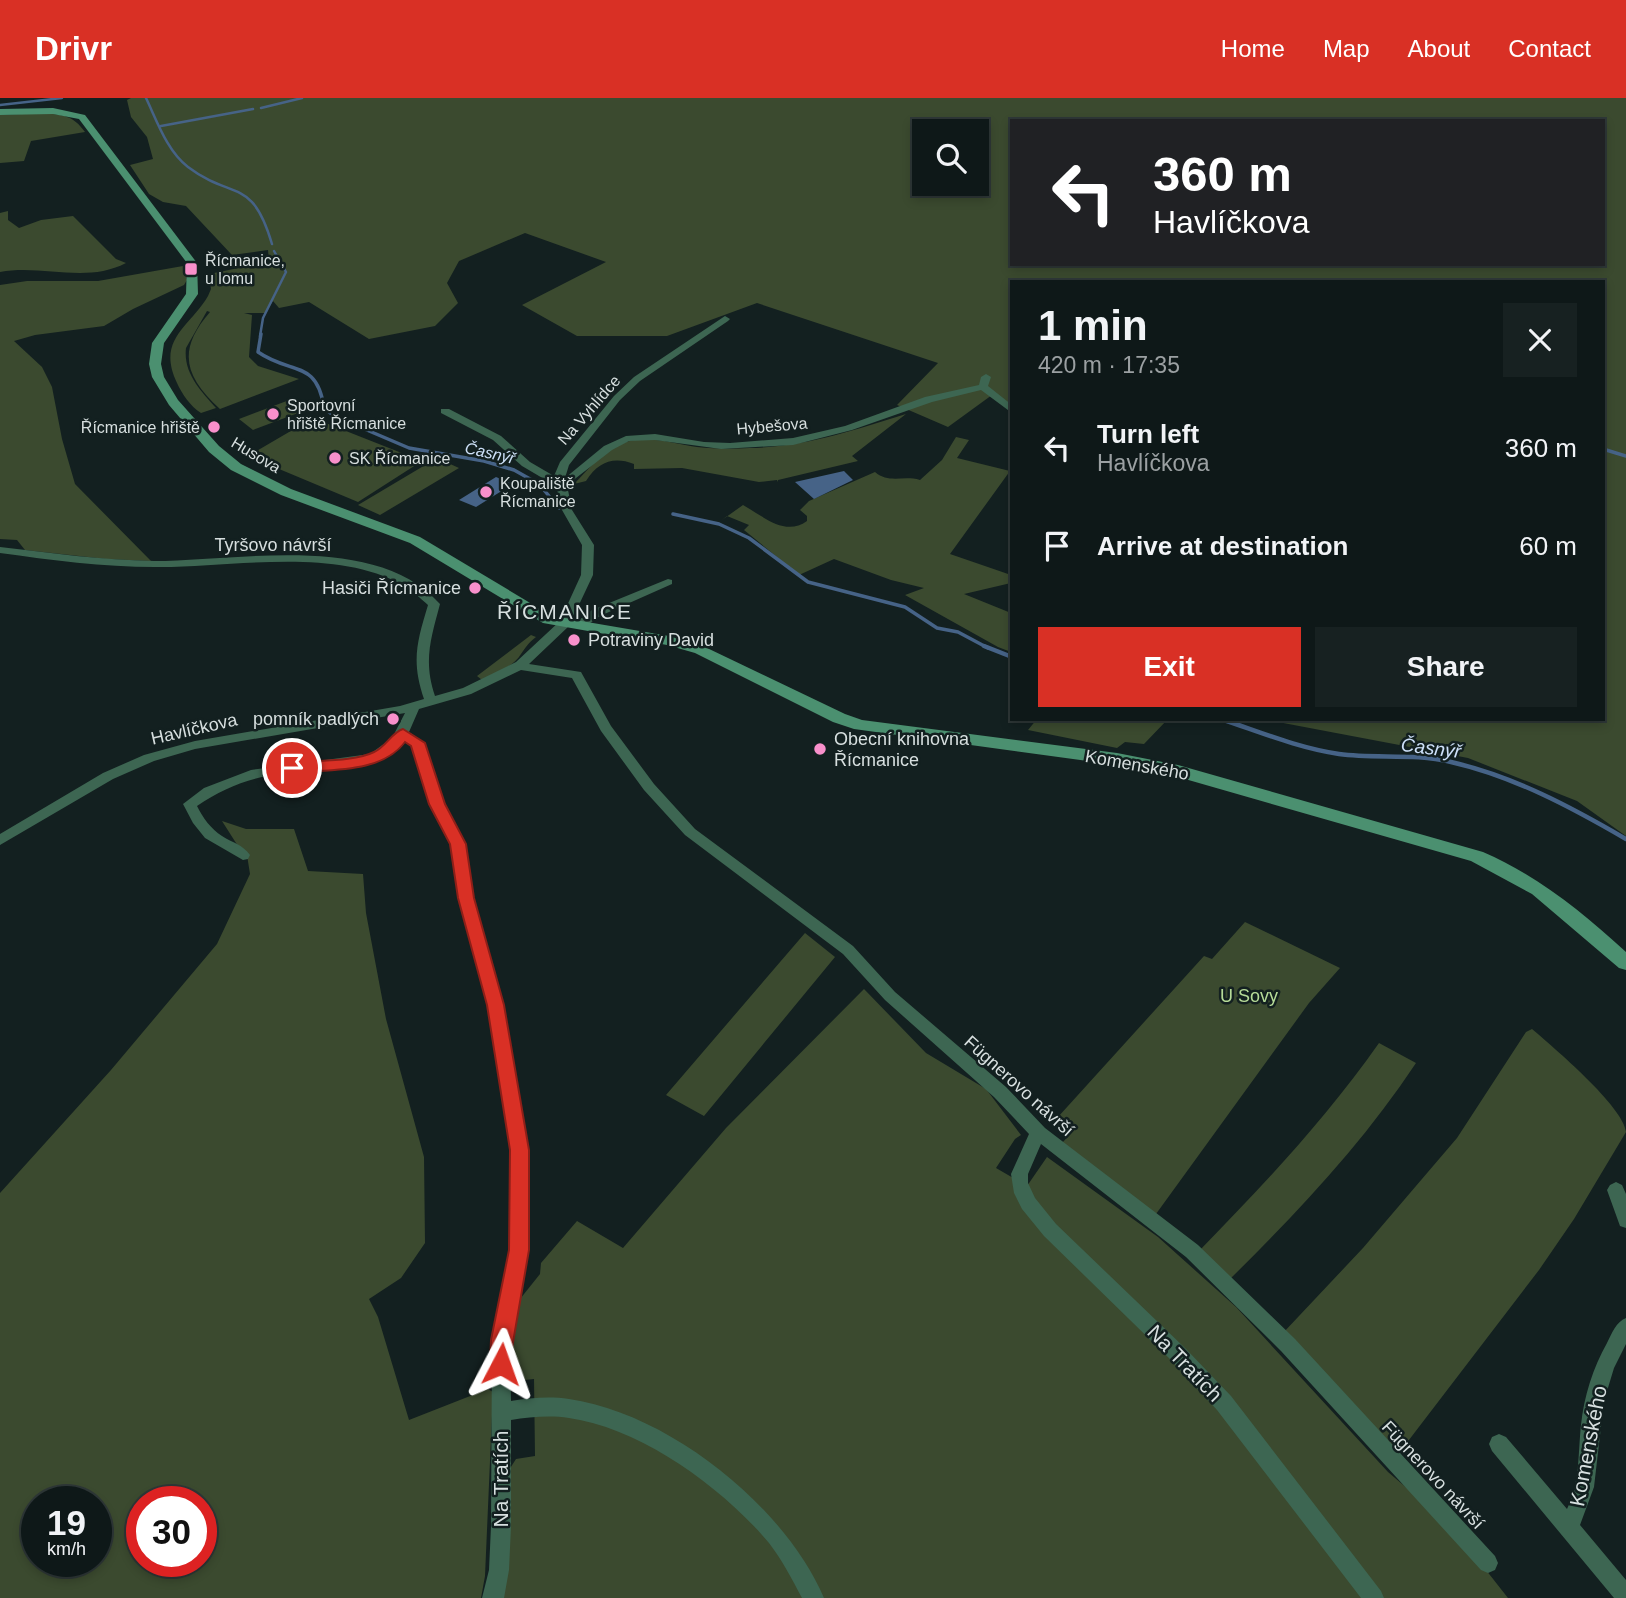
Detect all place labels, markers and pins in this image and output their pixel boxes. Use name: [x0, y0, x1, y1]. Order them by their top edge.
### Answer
place label: Řícmanice, u lomu: [205, 251, 285, 287]
marker: Řícmanice, u lomu: [183, 261, 199, 277]
place label: Sportovní hřiště Řícmanice: [287, 397, 406, 432]
marker: Sportovní hřiště Řícmanice: [265, 406, 281, 422]
place label: Řícmanice hřiště: [81, 418, 200, 436]
marker: Řícmanice hřiště: [206, 419, 222, 435]
place label: SK Řícmanice: [349, 449, 450, 467]
marker: SK Řícmanice: [327, 450, 343, 466]
place label: Koupaliště Řícmanice: [500, 475, 576, 510]
marker: Koupaliště Řícmanice: [478, 484, 494, 500]
place label: Hasiči Řícmanice: [322, 578, 461, 598]
marker: Hasiči Řícmanice: [467, 580, 483, 596]
place label: Potraviny David: [588, 630, 714, 650]
marker: Potraviny David: [566, 632, 582, 648]
place label: pomník padlých: [253, 709, 379, 729]
marker: pomník padlých: [385, 711, 401, 727]
place label: Obecní knihovna Řícmanice: [834, 729, 970, 770]
pin: [262, 738, 322, 798]
marker: Obecní knihovna Řícmanice: [812, 741, 828, 757]

